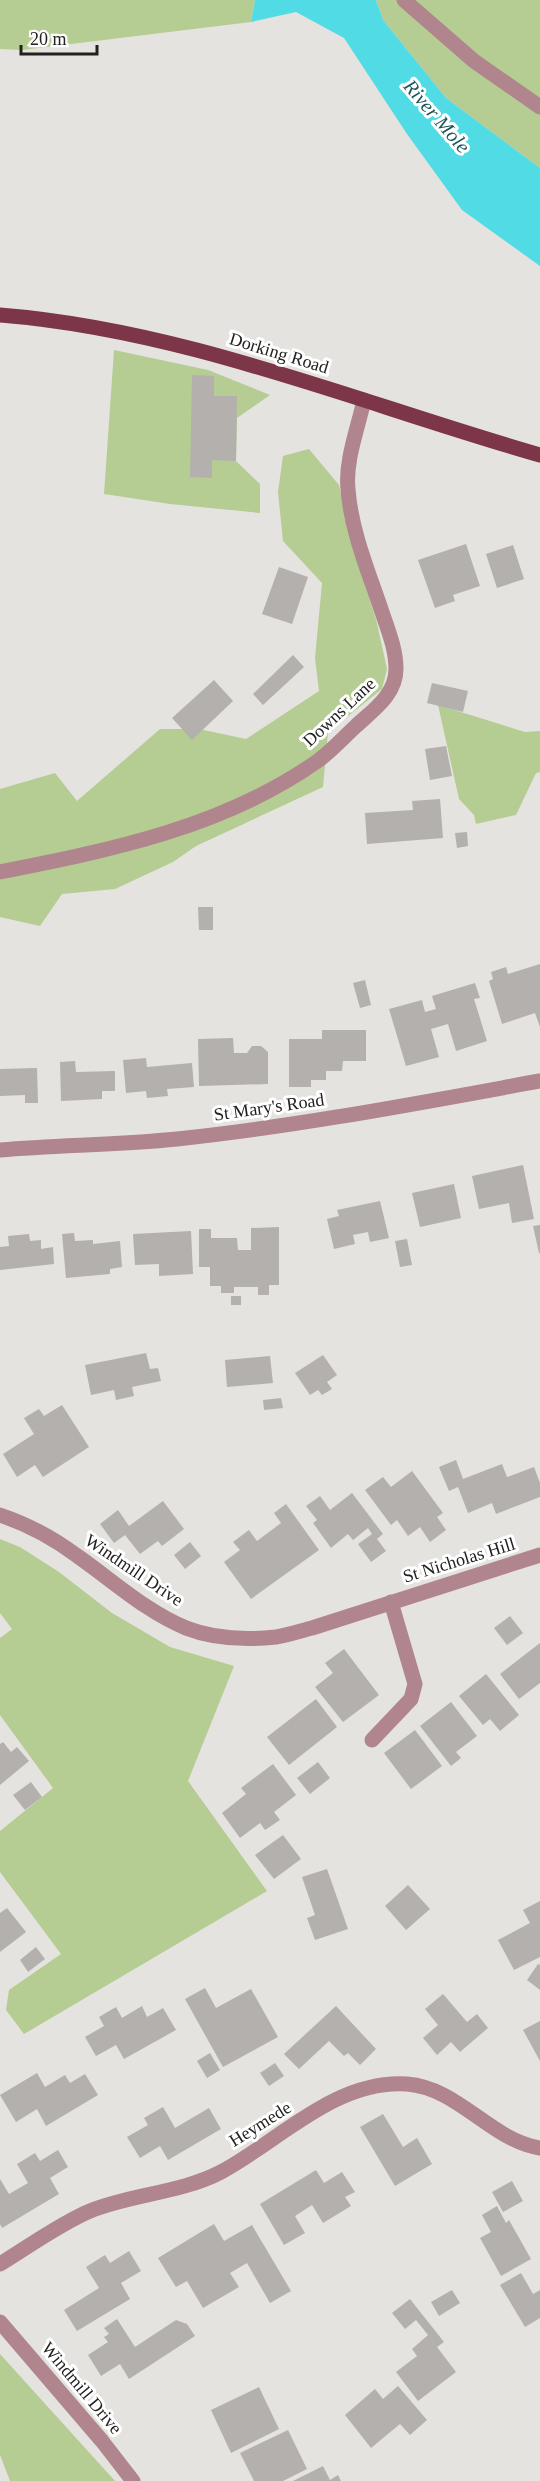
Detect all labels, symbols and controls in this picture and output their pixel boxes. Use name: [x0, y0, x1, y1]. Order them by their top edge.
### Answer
scale bar: [21, 18, 98, 56]
text: 20 m: [30, 29, 67, 49]
water label: River Mole: [399, 74, 475, 157]
street label: Dorking Road: [227, 328, 331, 378]
street label: Downs Lane: [299, 673, 379, 751]
street label: St Mary's Road: [213, 1089, 325, 1125]
street label: Windmill Drive: [81, 1530, 187, 1610]
street label: St Nicholas Hill: [401, 1533, 517, 1587]
street label: Heymede: [225, 2097, 295, 2151]
street label: Windmill Drive: [38, 2338, 126, 2438]

